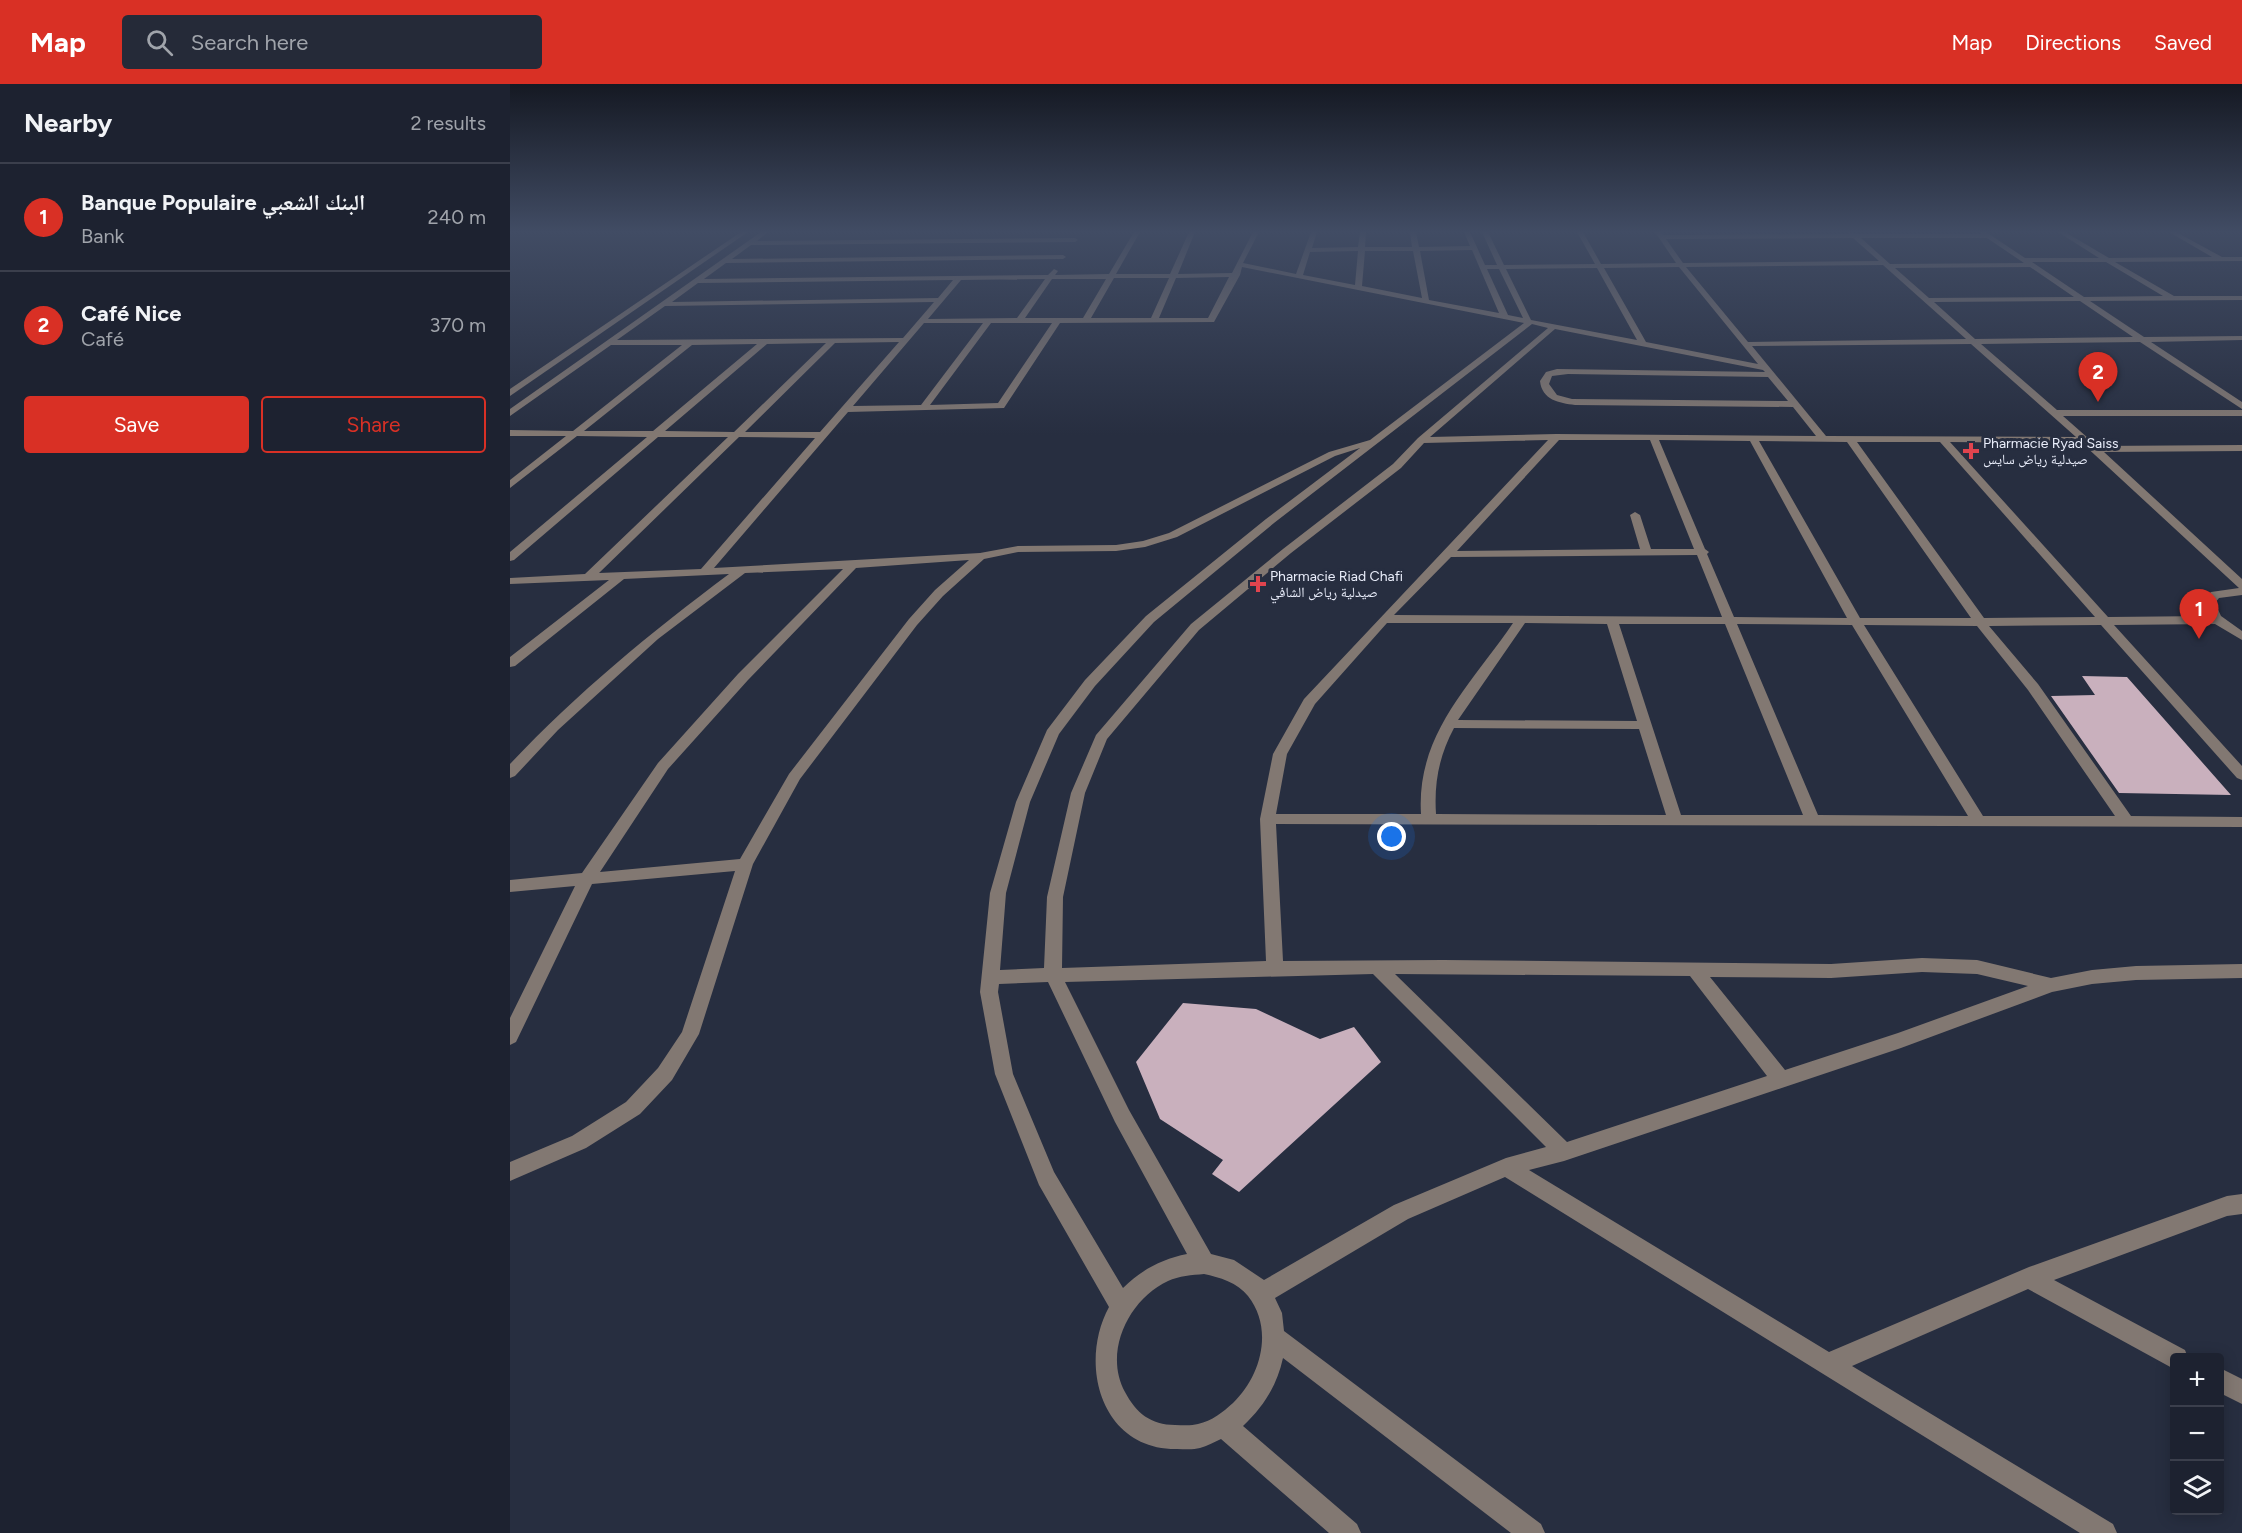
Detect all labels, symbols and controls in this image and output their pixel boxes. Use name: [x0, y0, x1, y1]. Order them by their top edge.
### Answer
search box: [122, 15, 542, 69]
text: Map: [30, 25, 86, 59]
icon: search: [143, 26, 176, 59]
text: Search here: [191, 29, 308, 56]
text: Map: [1951, 30, 1992, 55]
text: Directions: [2025, 30, 2121, 55]
text: Saved: [2154, 30, 2212, 55]
text: Nearby: [24, 107, 112, 139]
text: 2 results: [410, 111, 486, 135]
text: Banque Populaire البنك الشعبي: [81, 189, 365, 216]
text: 1: [39, 205, 48, 229]
text: 240 m: [428, 205, 486, 229]
text: Bank: [81, 224, 124, 248]
text: Café Nice: [81, 300, 182, 327]
text: 2: [38, 313, 49, 337]
text: 370 m: [430, 313, 486, 337]
text: Café: [81, 327, 124, 351]
pin: 2: [2078, 352, 2118, 402]
button: Save: [24, 396, 249, 453]
button: Share: [261, 396, 486, 453]
place label: Pharmacie Ryad Saiss صيدلية رياض سايس: [1983, 435, 2119, 468]
marker: Pharmacie Ryad Saiss صيدلية رياض سايس: [1964, 444, 1978, 458]
place label: Pharmacie Riad Chafi صيدلية رياض الشافي: [1270, 568, 1403, 603]
marker: Pharmacie Riad Chafi صيدلية رياض الشافي: [1251, 577, 1265, 591]
pin: 1: [2180, 590, 2218, 639]
your location: [1377, 822, 1406, 851]
map controls: [2170, 1353, 2224, 1515]
button: +: [2170, 1353, 2224, 1407]
button: −: [2170, 1407, 2224, 1461]
button: layers: [2170, 1461, 2224, 1515]

